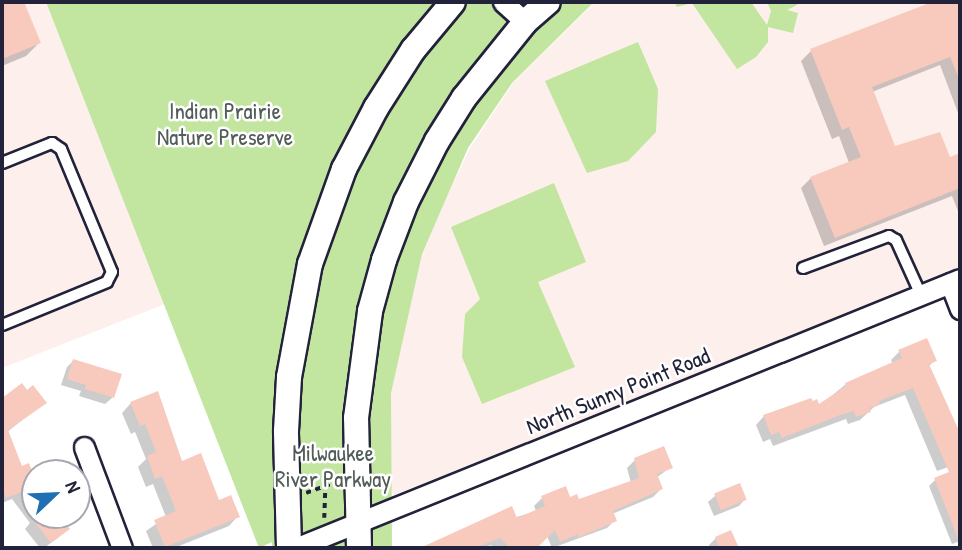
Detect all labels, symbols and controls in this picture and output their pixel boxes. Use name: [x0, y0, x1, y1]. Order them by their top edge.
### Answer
park label: Indian Prairie Nature Preserve: [157, 97, 293, 151]
street label: North Sunny Point Road: [522, 342, 714, 440]
park label: Milwaukee River Parkway: [275, 439, 391, 493]
north arrow: [21, 459, 91, 529]
text: N: [60, 477, 87, 496]

